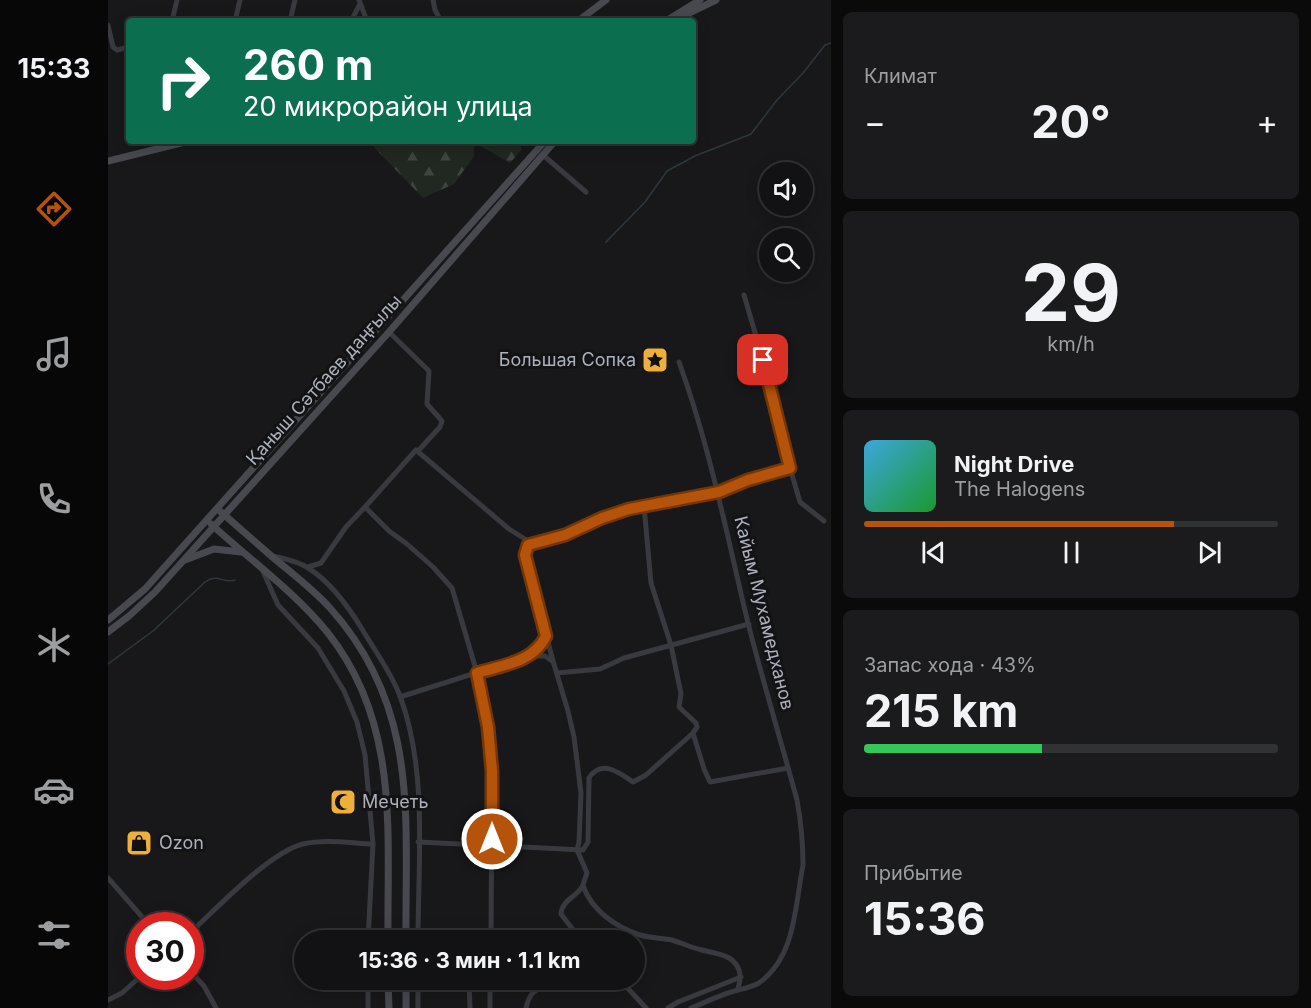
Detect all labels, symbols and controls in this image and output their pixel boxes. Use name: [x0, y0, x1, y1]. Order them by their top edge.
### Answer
text: 260 m: [243, 39, 373, 90]
icon: right: [144, 42, 222, 120]
text: 15:33: [18, 52, 90, 85]
text: Климат: [864, 64, 937, 88]
text: 20 микрорайон улица: [243, 90, 533, 123]
text: 20°: [1031, 94, 1111, 149]
text: −: [864, 102, 886, 142]
text: +: [1256, 102, 1278, 142]
map controls: [759, 162, 813, 282]
button: sound: [759, 162, 813, 216]
icon: directions: [33, 188, 75, 230]
button: search: [759, 228, 813, 282]
text: 29: [1021, 245, 1121, 340]
street label: Қаныш Сәтбаев даңғылы: [242, 290, 406, 469]
text: km/h: [1047, 332, 1095, 356]
icon: music: [33, 333, 75, 375]
pin: [737, 334, 788, 385]
icon: arrive: [746, 343, 779, 376]
place icon: Большая Сопка: [640, 345, 670, 375]
place label: Большая Сопка: [499, 349, 636, 370]
text: Night Drive: [954, 451, 1074, 477]
text: The Halogens: [954, 477, 1085, 501]
icon: phone: [33, 478, 75, 520]
street label: Кайым Мухамедханов: [730, 514, 799, 712]
icon: previous: [917, 536, 950, 569]
icon: pause: [1055, 536, 1088, 569]
icon: next: [1193, 536, 1226, 569]
icon: climate: [33, 624, 75, 666]
text: Запас хода · 43%: [864, 653, 1036, 677]
text: 215 km: [864, 683, 1018, 738]
icon: car: [33, 769, 75, 811]
mosque icon: Мечеть: [328, 787, 358, 817]
place label: Мечеть: [362, 791, 429, 812]
position arrow: [460, 807, 524, 871]
shop icon: Ozon: [124, 828, 154, 858]
place label: Ozon: [159, 832, 204, 853]
text: Прибытие: [864, 861, 963, 885]
text: 15:36: [864, 891, 985, 946]
speed limit sign: 30: [126, 912, 204, 990]
icon: filters: [33, 914, 75, 956]
text: 15:36 · 3 мин · 1.1 km: [359, 947, 580, 973]

